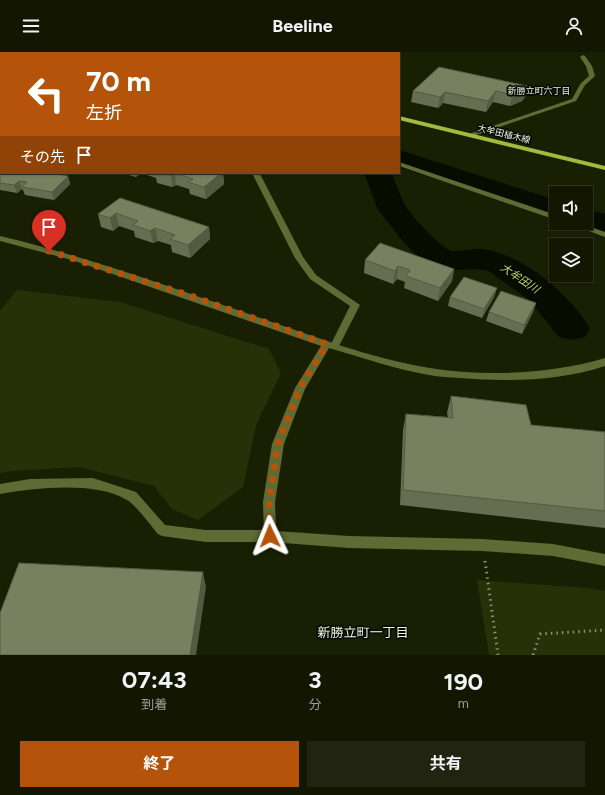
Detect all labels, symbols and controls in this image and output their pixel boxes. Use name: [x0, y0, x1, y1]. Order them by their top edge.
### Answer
icon: menu: [20, 15, 42, 37]
text: Beeline: [272, 15, 333, 37]
icon: person: [563, 15, 585, 37]
text: 70 m: [86, 64, 151, 98]
icon: left: [20, 68, 72, 120]
district label: 新勝立町六丁目: [507, 85, 571, 96]
text: 左折: [86, 102, 122, 124]
street label: 大牟田植木線: [477, 122, 533, 146]
icon: arrive: [73, 144, 95, 166]
text: その先: [20, 148, 65, 166]
map controls: [549, 186, 593, 282]
button: sound: [549, 186, 593, 230]
pin: [32, 210, 66, 251]
icon: arrive: [38, 216, 60, 238]
button: layers: [549, 238, 593, 282]
water label: 大牟田川: [498, 261, 542, 297]
position arrow: [249, 515, 291, 557]
district label: 新勝立町一丁目: [317, 625, 409, 640]
text: 07:43: [122, 665, 187, 694]
text: 3: [308, 665, 322, 694]
text: 190: [444, 667, 483, 696]
text: m: [458, 696, 469, 711]
text: 到着: [141, 697, 167, 712]
text: 分: [309, 697, 322, 712]
button: 終了: [20, 741, 299, 787]
button: 共有: [307, 741, 585, 787]

